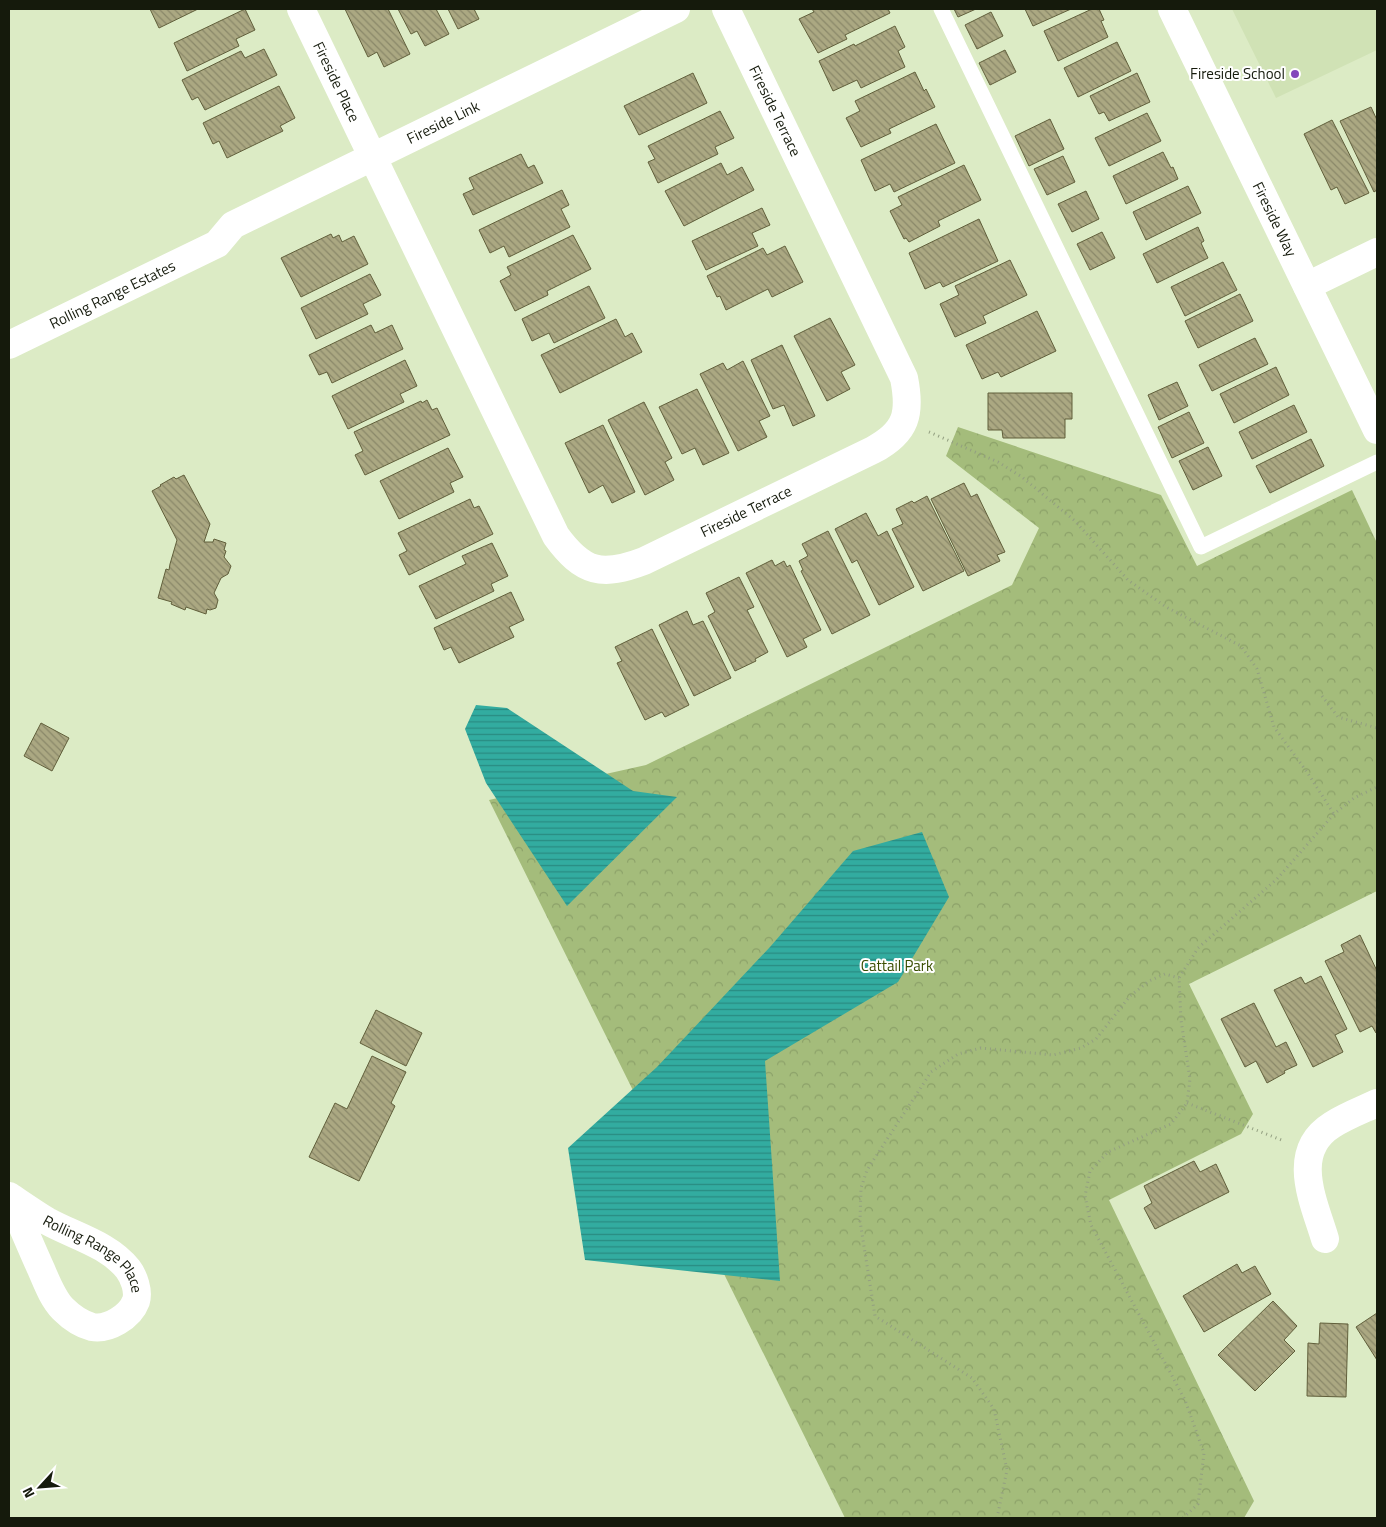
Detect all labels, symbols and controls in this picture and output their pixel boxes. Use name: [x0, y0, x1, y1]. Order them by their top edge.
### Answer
street label: Fireside Place: [307, 38, 366, 126]
street label: Fireside Terrace: [743, 61, 807, 160]
place label: Fireside School: [1190, 62, 1285, 85]
marker: Fireside School: [1289, 68, 1301, 80]
street label: Fireside Link: [403, 94, 483, 150]
street label: Fireside Way: [1247, 178, 1303, 260]
street label: Rolling Range Estates: [45, 254, 179, 335]
street label: Fireside Terrace: [696, 479, 795, 543]
park label: Cattail Park: [861, 954, 933, 977]
street label: Rolling Range Place: [39, 1209, 149, 1294]
north arrow: [15, 1462, 65, 1512]
text: N: [16, 1484, 39, 1502]

